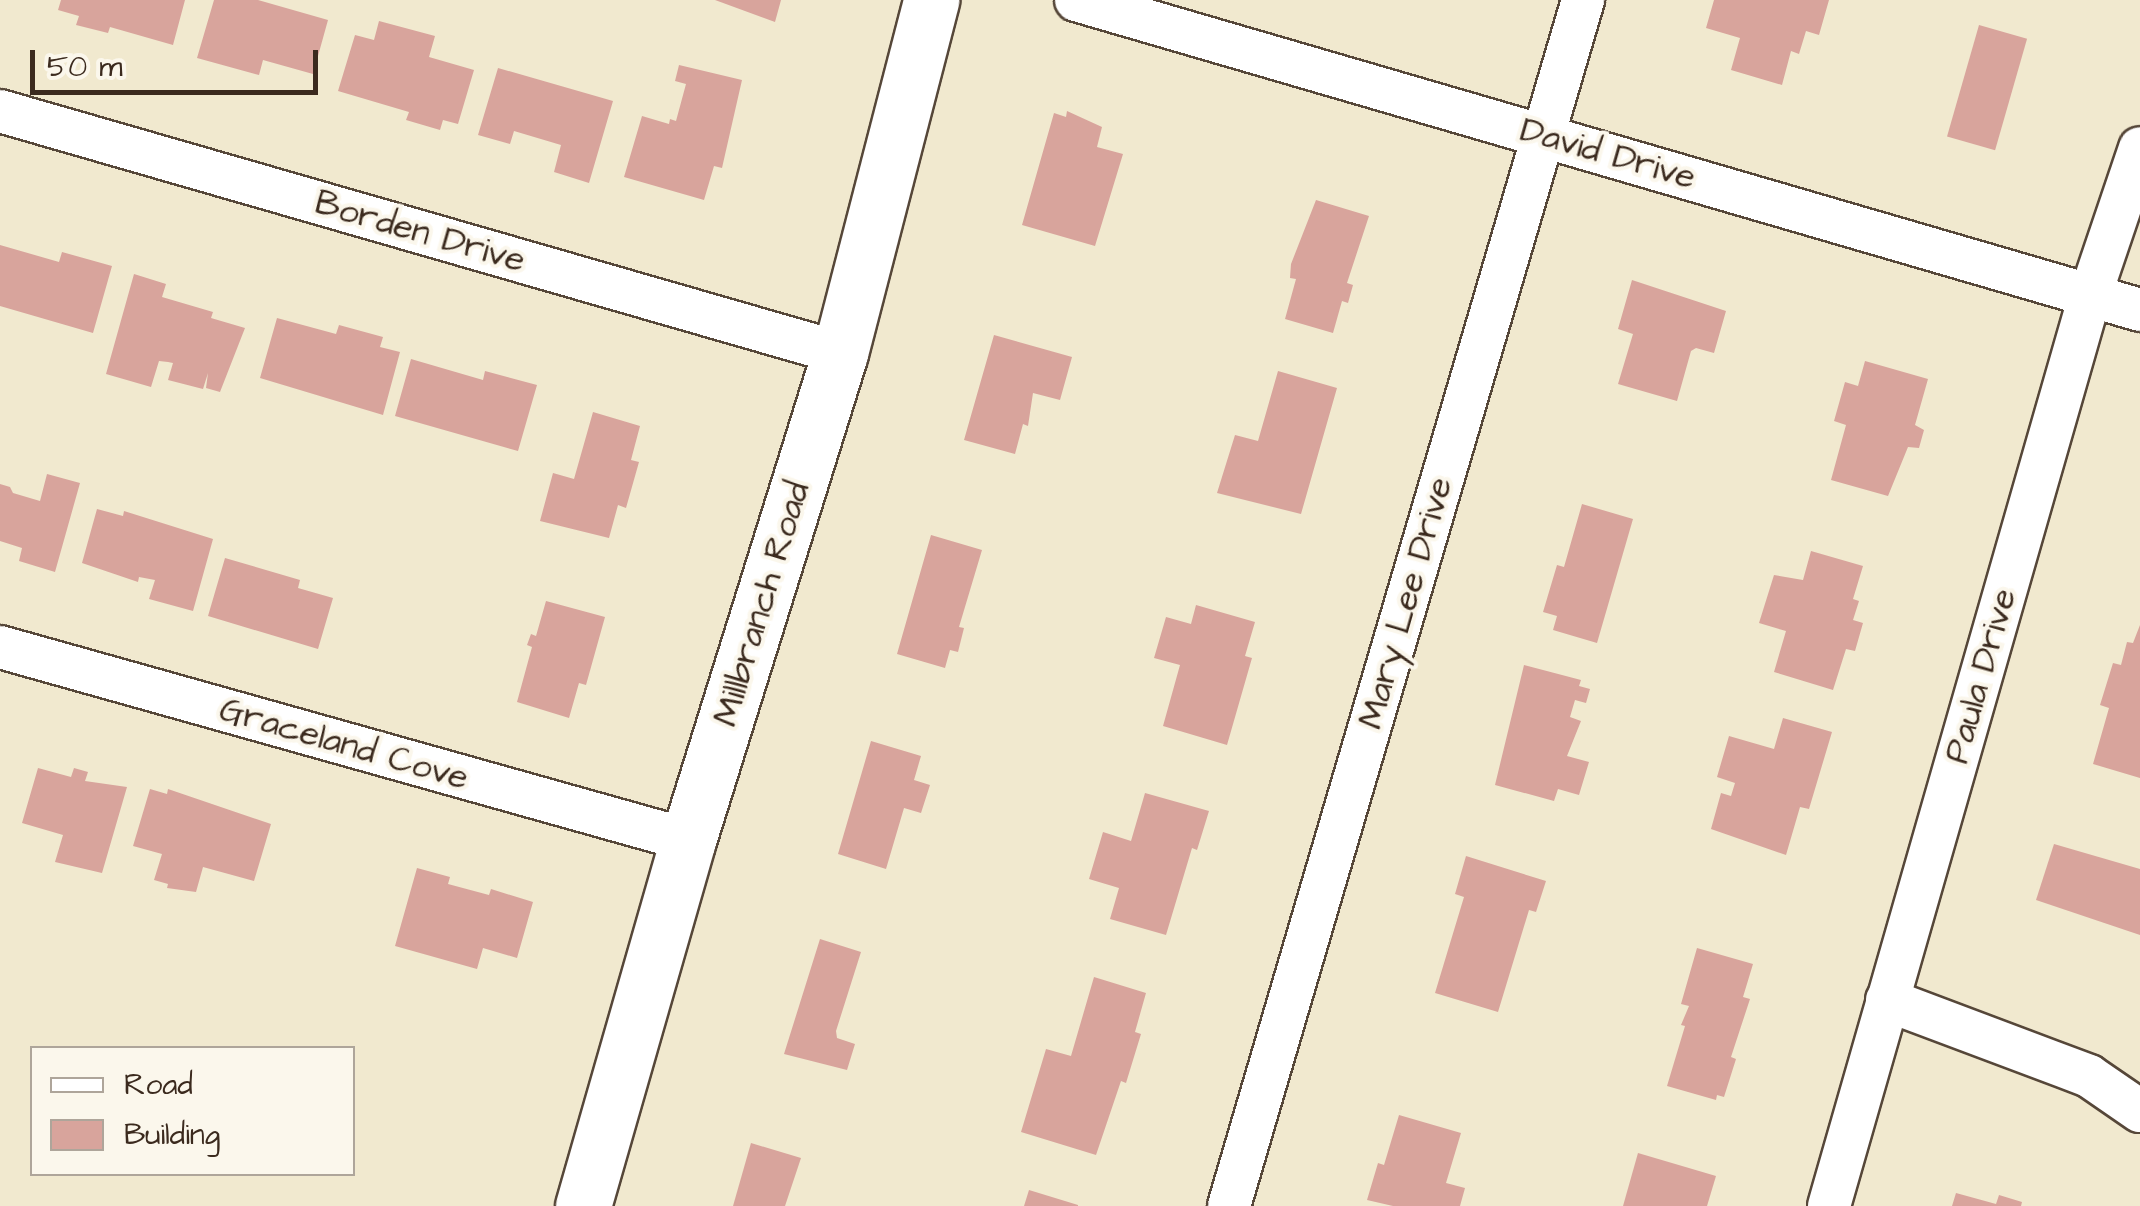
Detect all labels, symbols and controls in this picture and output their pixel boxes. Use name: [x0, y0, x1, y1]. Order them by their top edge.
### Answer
scale bar: [35, 30, 322, 92]
text: 50 m: [47, 46, 123, 88]
street label: David Drive: [1516, 109, 1700, 199]
street label: Borden Drive: [310, 182, 530, 282]
street label: Mary Lee Drive: [1350, 472, 1462, 734]
street label: Millbranch Road: [705, 477, 819, 731]
street label: Paula Drive: [1936, 584, 2026, 768]
street label: Graceland Cove: [215, 688, 473, 800]
legend: [30, 1046, 355, 1176]
text: Road: [124, 1064, 193, 1106]
text: Building: [124, 1114, 220, 1156]

